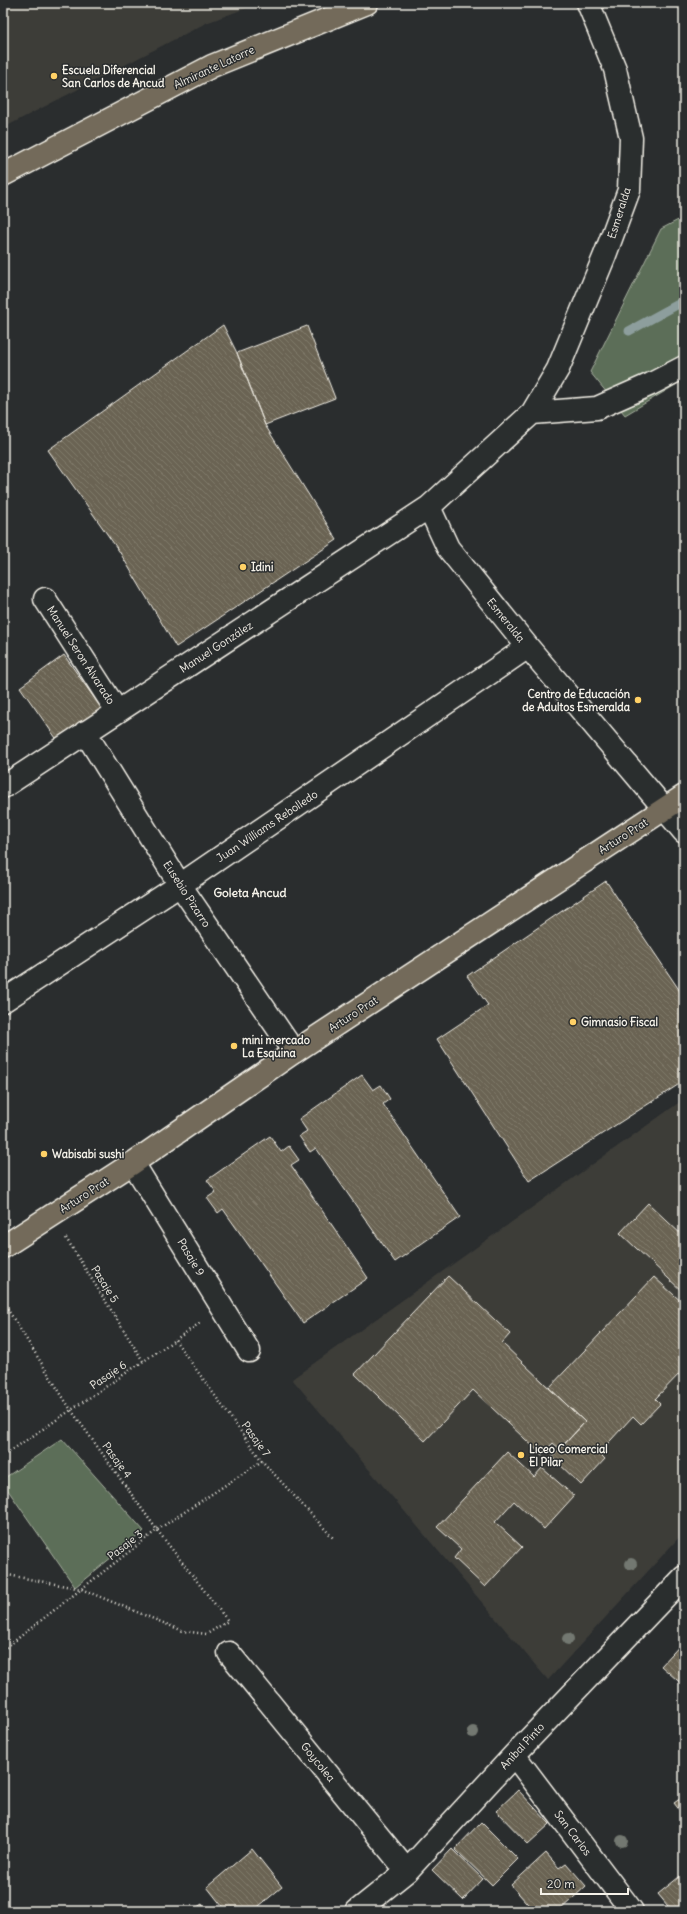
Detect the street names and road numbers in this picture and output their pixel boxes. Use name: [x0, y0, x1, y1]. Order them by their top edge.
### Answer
street label: Almirante Latorre: [171, 42, 257, 92]
street label: Esmeralda: [604, 186, 634, 240]
street label: Esmeralda: [484, 595, 528, 645]
street label: Manuel Seron Alvarado: [44, 603, 118, 707]
street label: Manuel González: [177, 618, 255, 676]
street label: Juan Williams Rebolledo: [214, 787, 320, 865]
street label: Arturo Prat: [596, 815, 650, 857]
street label: Eusebio Pizarro: [160, 858, 214, 930]
street label: Arturo Prat: [326, 993, 380, 1035]
street label: Arturo Prat: [57, 1174, 111, 1216]
street label: Pasaje 9: [174, 1236, 208, 1278]
street label: Pasaje 5: [88, 1263, 122, 1305]
street label: Pasaje 6: [87, 1358, 129, 1392]
street label: Pasaje 7: [238, 1419, 274, 1460]
street label: Pasaje 4: [99, 1439, 135, 1481]
street label: Pasaje 3: [104, 1527, 146, 1563]
street label: Aníbal Pinto: [497, 1720, 547, 1772]
street label: Goycolea: [298, 1739, 338, 1785]
street label: San Carlos: [551, 1808, 595, 1858]

